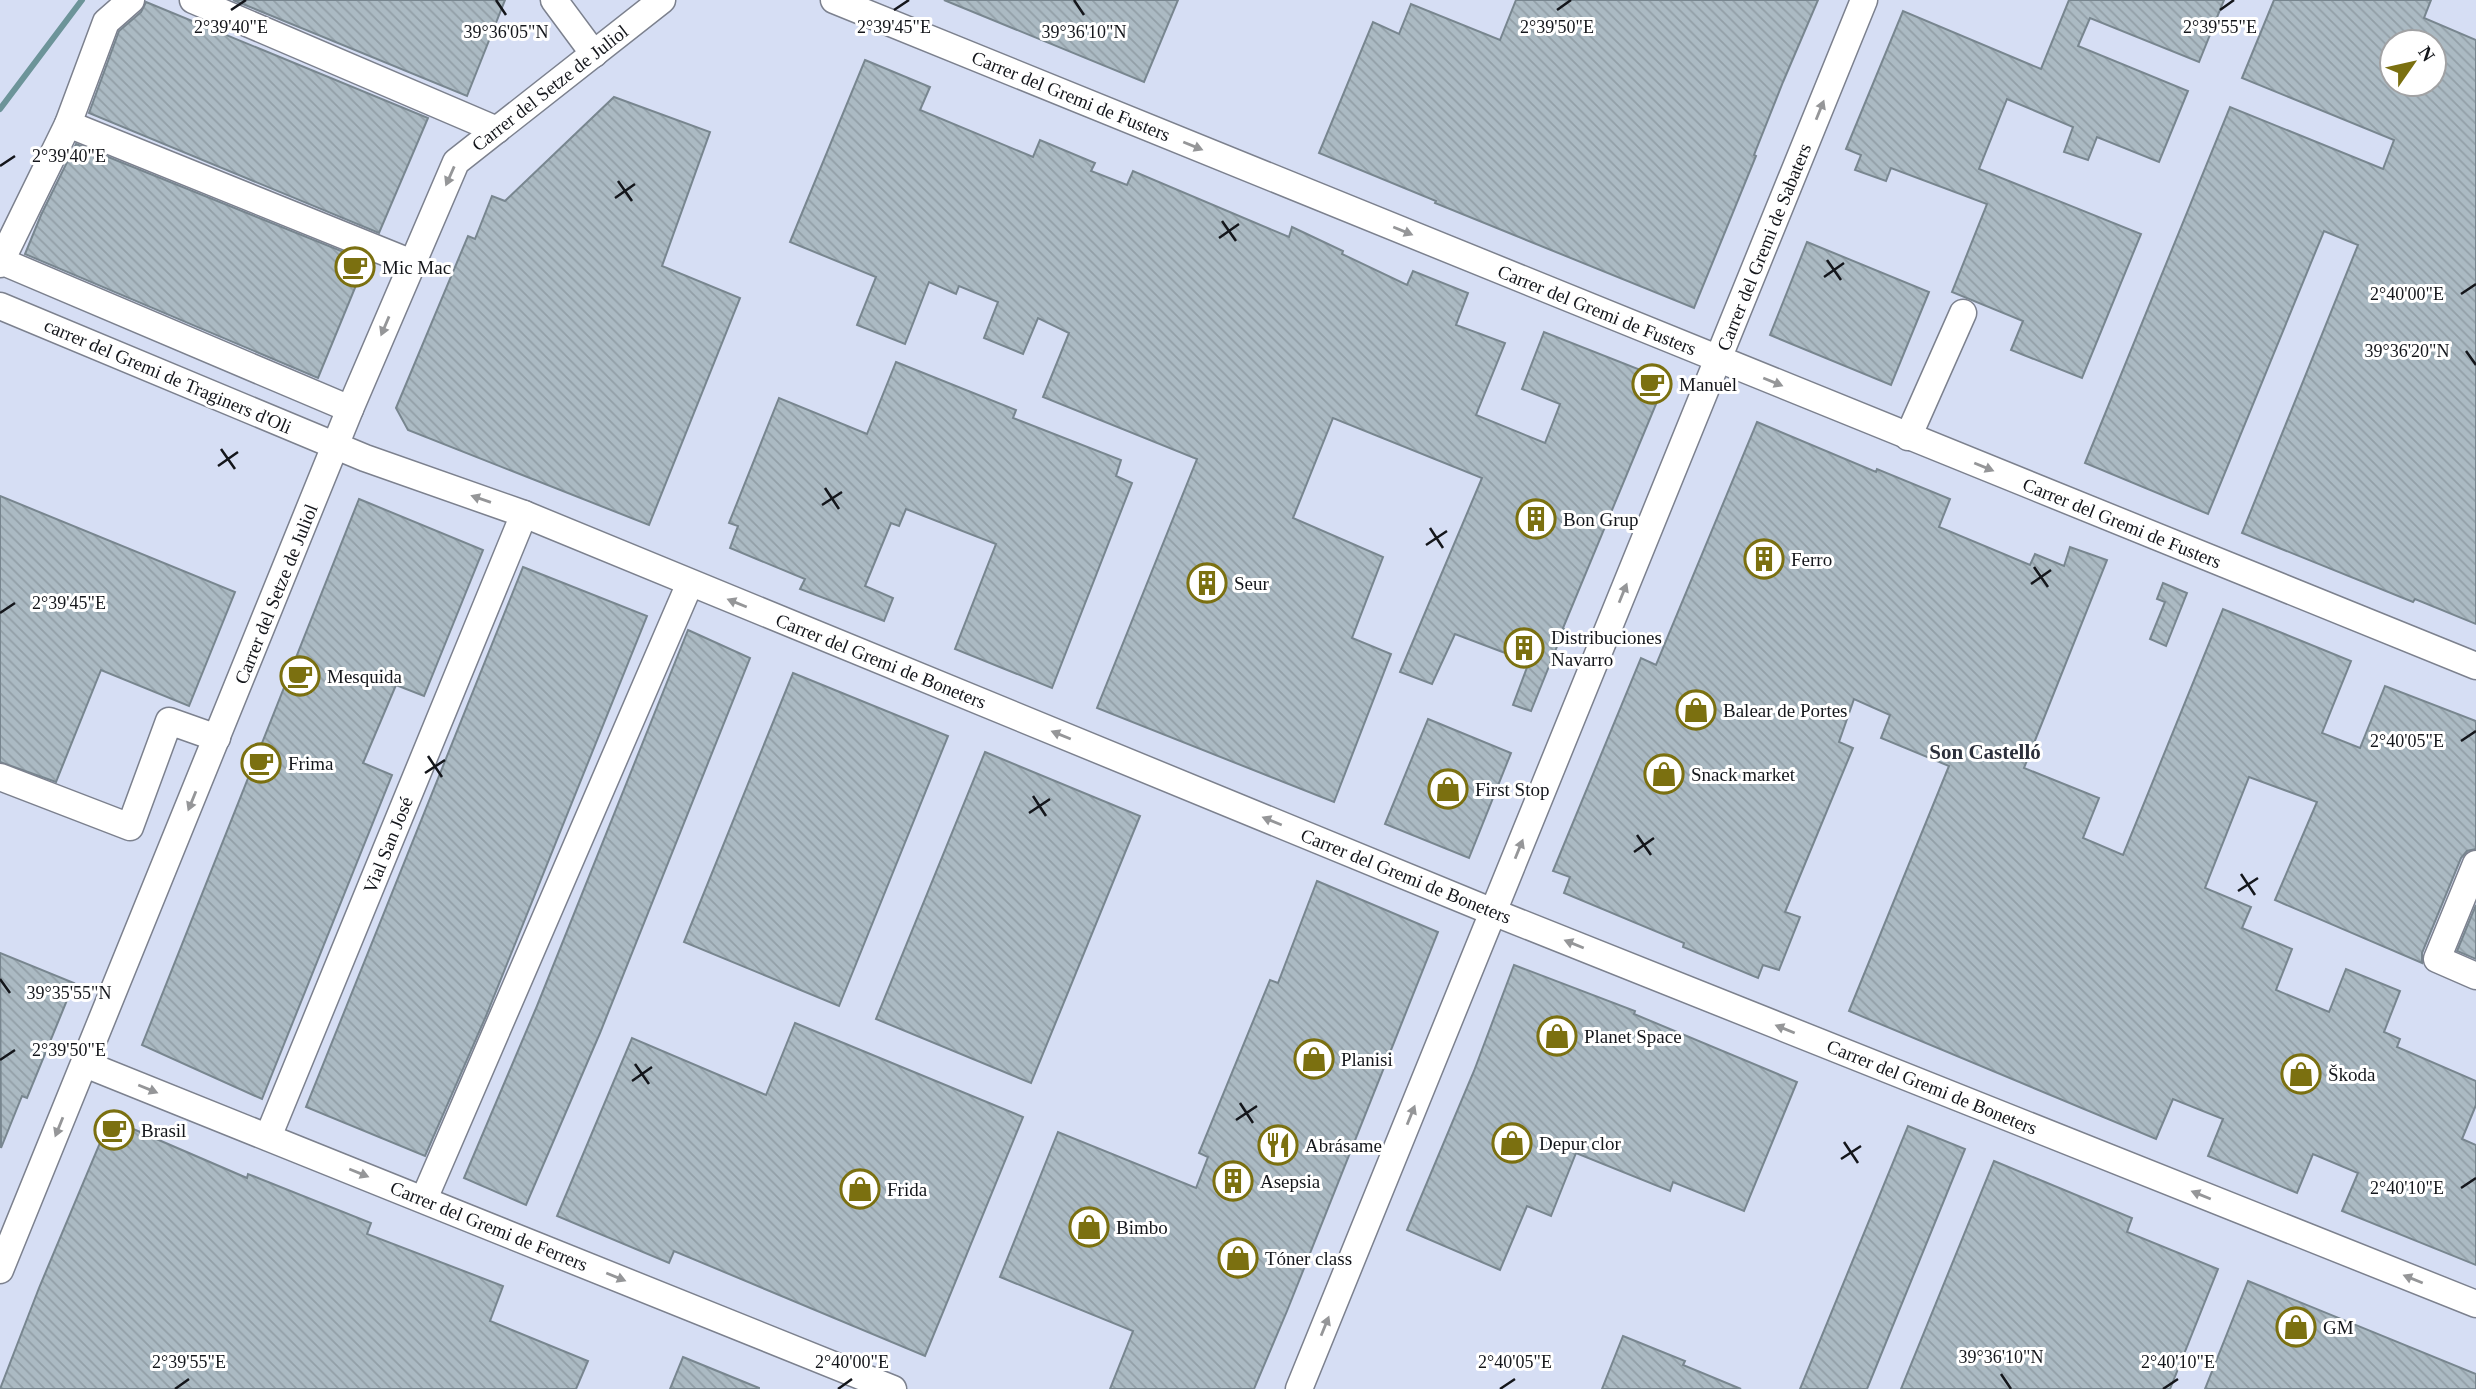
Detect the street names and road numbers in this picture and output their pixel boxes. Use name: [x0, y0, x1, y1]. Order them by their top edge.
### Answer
street label: Carrer del Setze de Juliol: [468, 21, 632, 155]
street label: Carrer del Gremi de Fusters: [969, 47, 1173, 145]
street label: Carrer del Gremi de Sabaters: [1713, 140, 1815, 354]
street label: Carrer del Gremi de Fusters: [1495, 261, 1699, 359]
street label: carrer del Gremi de Traginers d'Oli: [41, 314, 295, 438]
street label: Carrer del Gremi de Fusters: [2020, 474, 2224, 572]
street label: Carrer del Setze de Juliol: [230, 501, 322, 687]
street label: Carrer del Gremi de Boneters: [773, 609, 989, 713]
street label: Vial San José: [359, 794, 417, 896]
street label: Carrer del Gremi de Boneters: [1298, 824, 1514, 928]
street label: Carrer del Gremi de Boneters: [1824, 1035, 2040, 1139]
street label: Carrer del Gremi de Ferrers: [387, 1177, 591, 1275]

